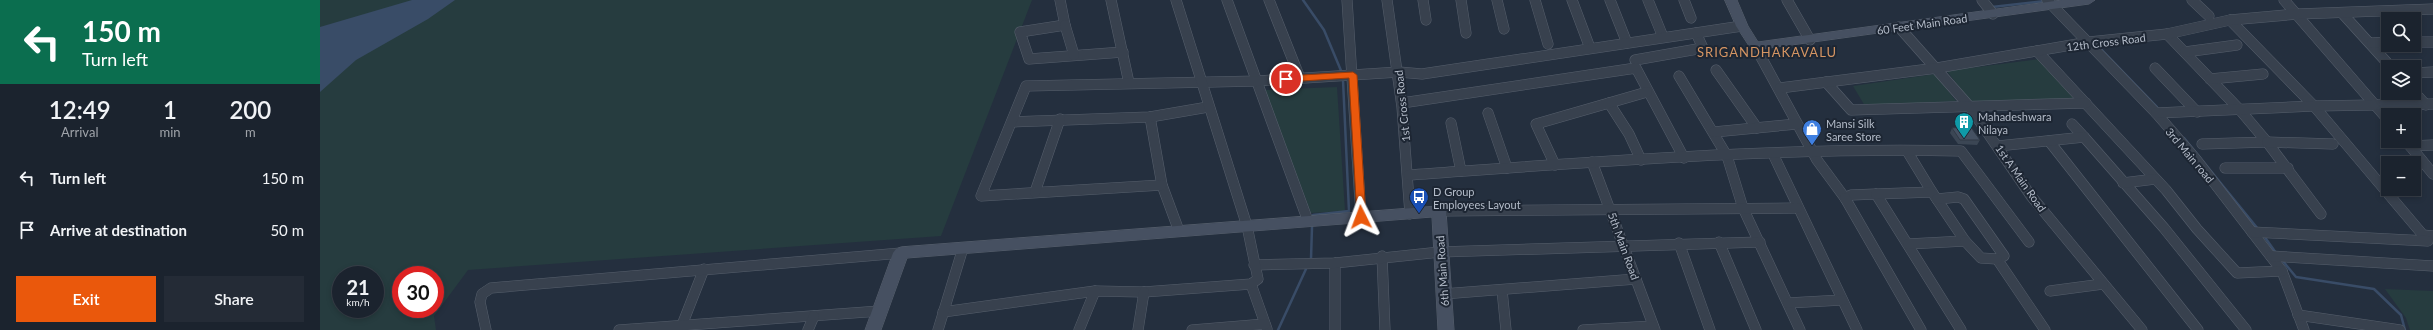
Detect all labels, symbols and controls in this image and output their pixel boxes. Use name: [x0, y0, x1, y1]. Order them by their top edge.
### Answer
street label: 60 Feet Main Road: [1876, 11, 1968, 37]
map controls: [2381, 12, 2421, 196]
button: search: [2381, 12, 2421, 52]
text: 150 m: [82, 14, 161, 48]
icon: left: [16, 16, 68, 68]
street label: 12th Cross Road: [2066, 31, 2146, 53]
district label: SRIGANDHAKAVALU: [1697, 44, 1837, 60]
text: Turn left: [82, 48, 148, 70]
button: layers: [2381, 60, 2421, 100]
pin: [1269, 62, 1303, 96]
icon: arrive: [1275, 68, 1297, 90]
street label: 1st Cross Road: [1392, 70, 1412, 142]
text: 12:49: [49, 95, 111, 124]
text: 1: [163, 95, 177, 124]
text: 200: [229, 95, 271, 124]
button: +: [2381, 108, 2421, 148]
place label: Mahadeshwara Nilaya: [1978, 110, 2051, 136]
building icon: Mahadeshwara Nilaya: [1953, 111, 1975, 139]
place label: Mansi Silk Saree Store: [1826, 117, 1881, 143]
shop icon: Mansi Silk Saree Store: [1801, 118, 1823, 146]
text: Arrival: [61, 124, 98, 140]
text: min: [159, 124, 181, 140]
text: m: [245, 124, 256, 140]
street label: 3rd Main road: [2163, 125, 2217, 185]
street label: 1st A Main Road: [1993, 142, 2049, 214]
button: −: [2381, 156, 2421, 196]
icon: left: [16, 167, 38, 189]
text: Turn left: [50, 169, 106, 187]
text: 150 m: [262, 169, 304, 187]
place label: D Group Employees Layout: [1433, 185, 1521, 211]
bus stop icon: D Group Employees Layout: [1408, 186, 1430, 214]
position arrow: [1340, 196, 1382, 238]
street label: 5th Main Road: [1606, 211, 1642, 281]
icon: arrive: [16, 219, 38, 241]
text: Arrive at destination: [50, 221, 187, 239]
text: 50 m: [270, 221, 304, 239]
street label: 6th Main Road: [1433, 235, 1451, 307]
speed limit sign: 30: [392, 266, 444, 318]
text: 21: [346, 275, 370, 299]
button: Exit: [16, 276, 156, 322]
button: Share: [164, 276, 304, 322]
text: km/h: [346, 296, 370, 308]

